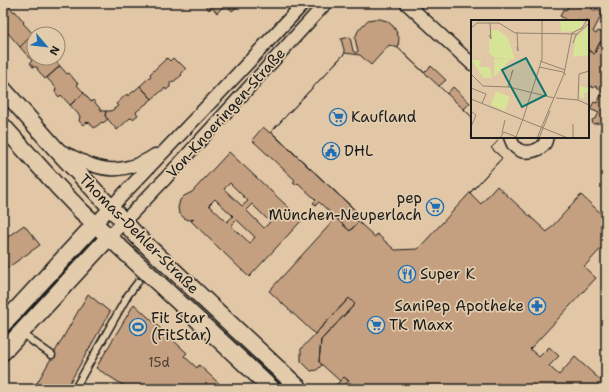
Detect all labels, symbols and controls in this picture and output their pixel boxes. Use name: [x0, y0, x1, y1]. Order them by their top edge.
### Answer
inset map: [471, 20, 589, 138]
north arrow: [26, 26, 66, 66]
text: N: [46, 43, 63, 58]
street label: Von-Knoeringen-Straße: [162, 44, 290, 182]
supermarket icon: Kaufland: [328, 107, 348, 127]
place label: Kaufland: [351, 107, 417, 127]
public building icon: DHL: [321, 141, 341, 161]
place label: DHL: [344, 141, 373, 161]
street label: Thomas-Dehler-Straße: [75, 170, 203, 298]
place label: pep München-Neuperlach: [268, 188, 422, 225]
supermarket icon: pep München-Neuperlach: [425, 197, 445, 217]
restaurant icon: Super K: [397, 264, 417, 284]
place label: Super K: [420, 264, 475, 284]
place label: SaniPep Apotheke: [394, 296, 524, 316]
pharmacy icon: SaniPep Apotheke: [527, 296, 547, 316]
place label: Fit Star (FitStar): [151, 308, 211, 345]
supermarket icon: TK Maxx: [366, 315, 386, 335]
place label: TK Maxx: [389, 315, 453, 335]
sports icon: Fit Star (FitStar): [128, 317, 148, 337]
house number: 15d: [148, 354, 170, 371]

